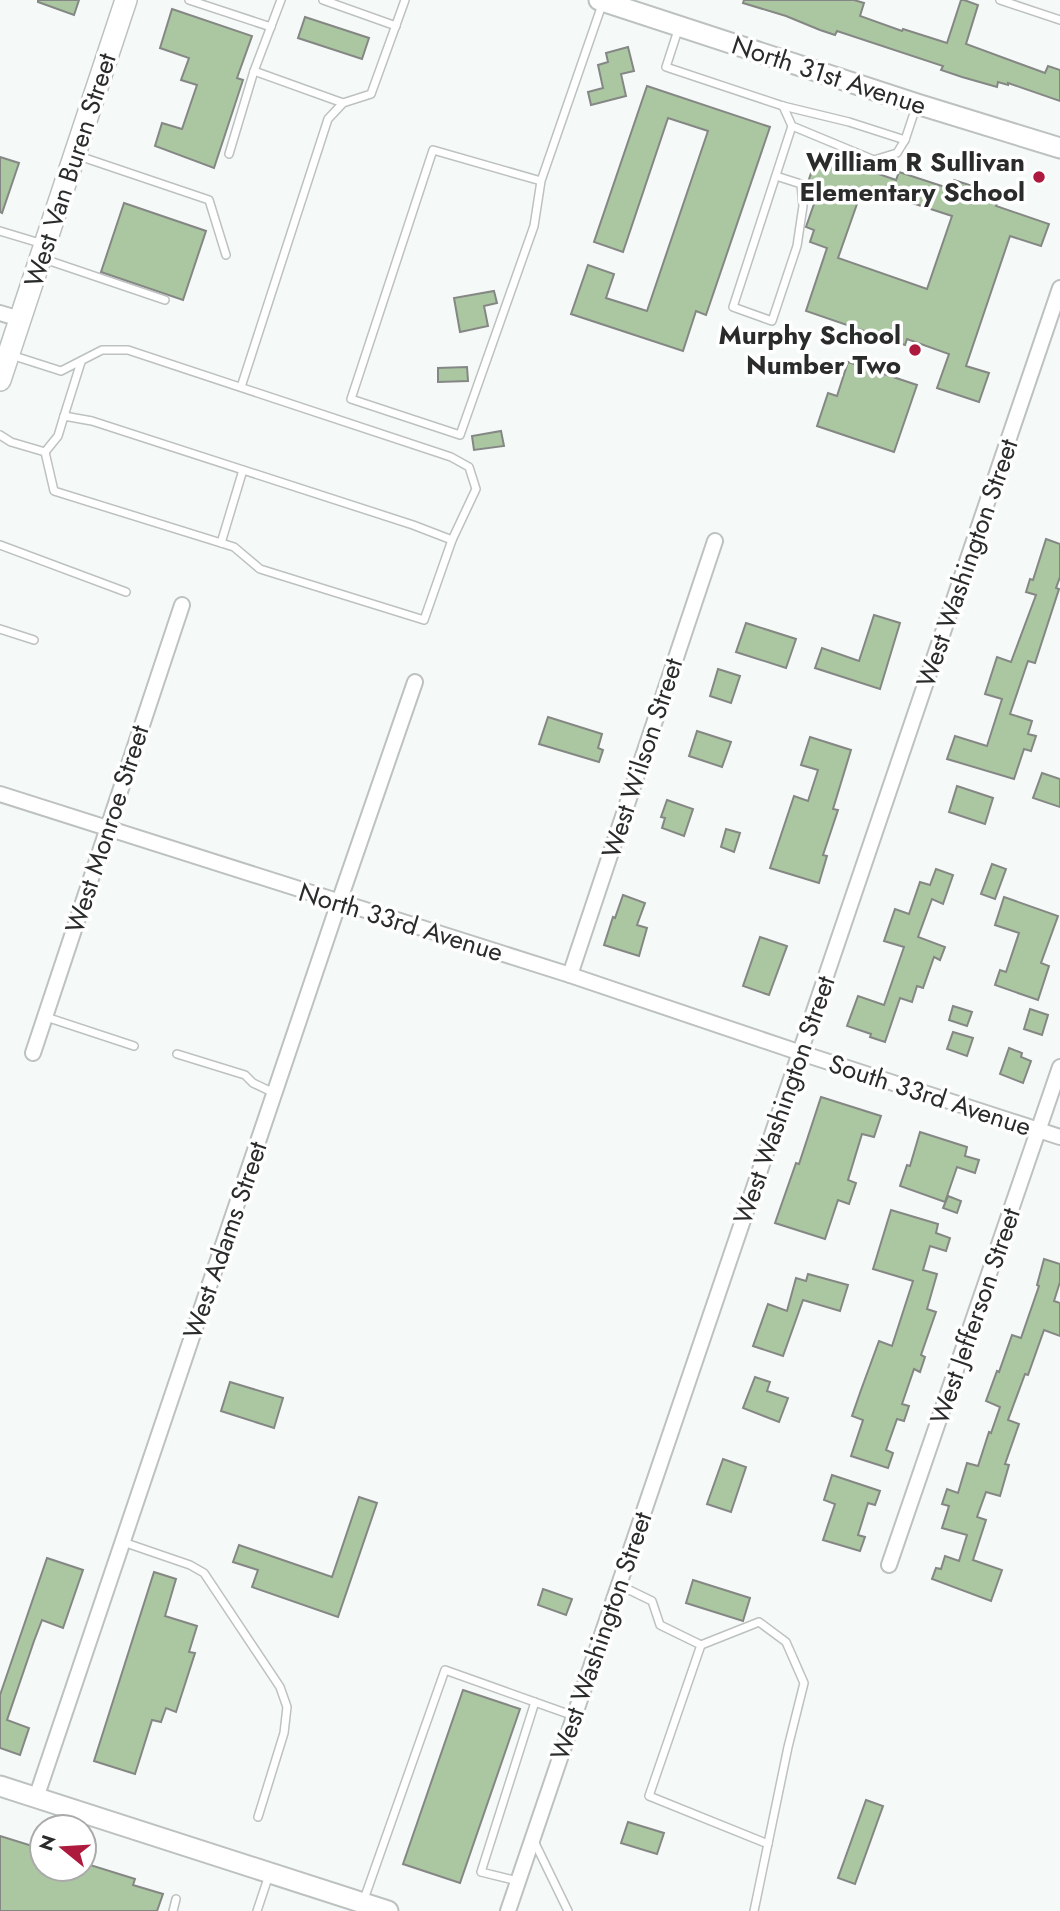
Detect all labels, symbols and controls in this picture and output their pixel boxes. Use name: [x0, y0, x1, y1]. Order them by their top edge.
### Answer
street label: North 31st Avenue: [727, 26, 931, 124]
street label: West Van Buren Street: [14, 48, 126, 292]
place label: William R Sullivan Elementary School: [800, 143, 1025, 211]
marker: William R Sullivan Elementary School: [1031, 169, 1047, 185]
place label: Murphy School Number Two: [719, 316, 901, 384]
marker: Murphy School Number Two: [907, 342, 923, 358]
street label: West Washington Street: [907, 433, 1028, 692]
street label: West Wilson Street: [592, 652, 692, 863]
street label: West Monroe Street: [55, 719, 159, 938]
street label: North 33rd Avenue: [294, 873, 508, 971]
street label: West Washington Street: [724, 970, 845, 1229]
street label: South 33rd Avenue: [824, 1044, 1036, 1146]
street label: West Adams Street: [173, 1135, 277, 1344]
street label: West Jefferson Street: [920, 1202, 1030, 1429]
street label: West Washington Street: [541, 1506, 662, 1765]
north arrow: [28, 1813, 98, 1883]
text: N: [32, 1832, 62, 1854]

